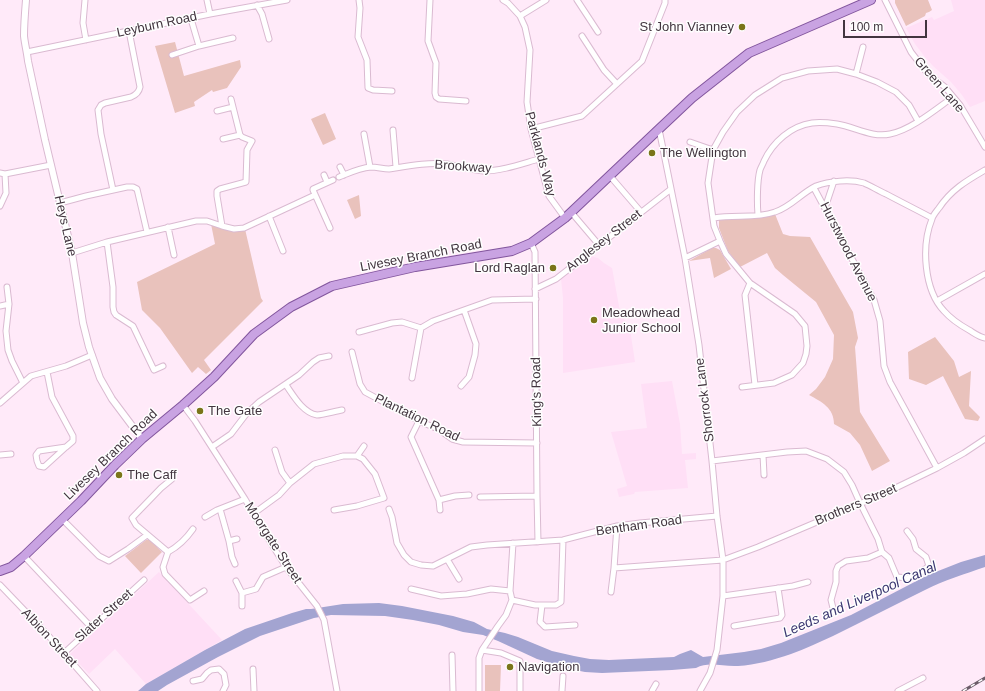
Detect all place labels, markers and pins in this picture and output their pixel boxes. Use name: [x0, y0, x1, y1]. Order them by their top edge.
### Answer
place label: St John Vianney: [640, 19, 734, 35]
marker: St John Vianney: [737, 22, 747, 32]
place label: The Wellington: [660, 145, 746, 161]
marker: The Wellington: [647, 148, 657, 158]
place label: Lord Raglan: [474, 260, 545, 276]
marker: Lord Raglan: [548, 263, 558, 273]
place label: Meadowhead Junior School: [602, 305, 681, 336]
marker: Meadowhead Junior School: [589, 315, 599, 325]
place label: The Gate: [208, 403, 262, 419]
marker: The Gate: [195, 406, 205, 416]
place label: The Caff: [127, 467, 177, 483]
marker: The Caff: [114, 470, 124, 480]
place label: Navigation: [518, 659, 579, 675]
marker: Navigation: [505, 662, 515, 672]

